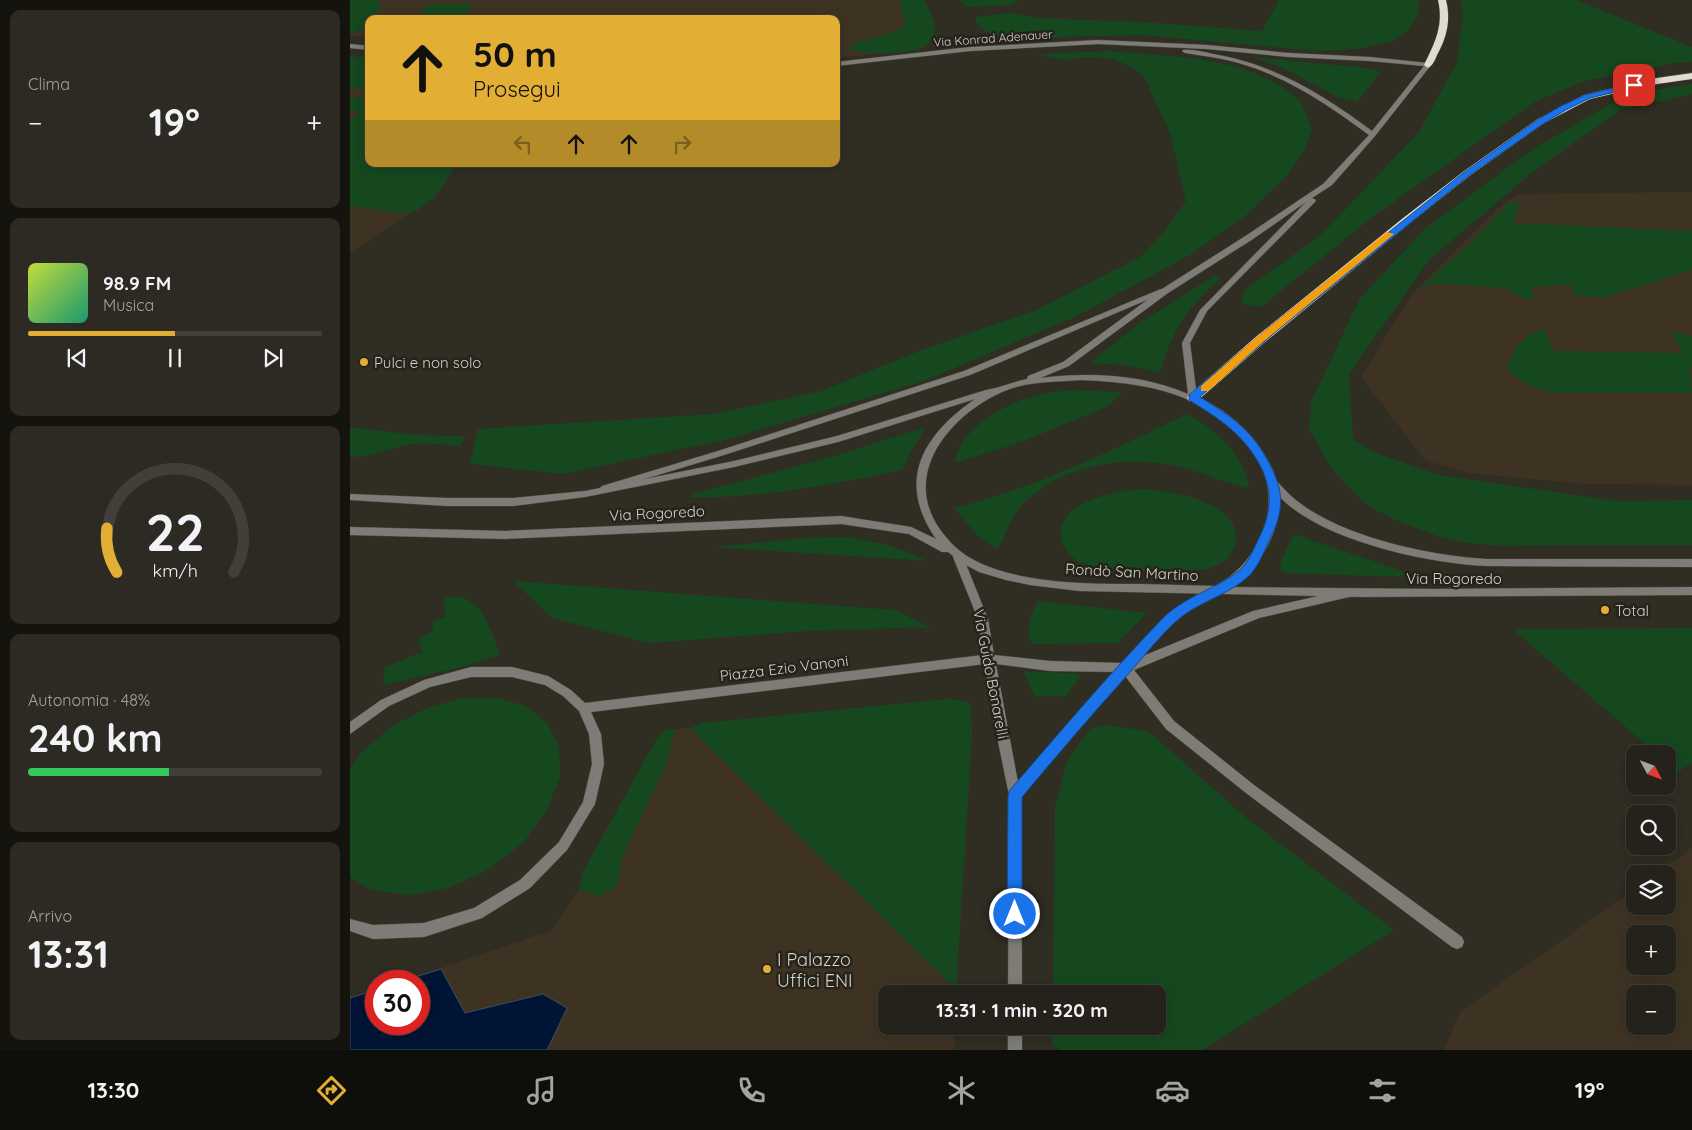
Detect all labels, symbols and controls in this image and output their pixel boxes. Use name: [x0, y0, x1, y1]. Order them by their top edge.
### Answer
street label: Via Konrad Adenauer: [933, 26, 1054, 50]
text: 50 m: [473, 32, 557, 76]
icon: ahead: [390, 35, 455, 100]
pin: [1613, 64, 1655, 106]
icon: arrive: [1620, 71, 1648, 99]
text: Clima: [28, 74, 70, 94]
text: Prosegui: [473, 75, 561, 103]
text: 19°: [149, 98, 200, 146]
text: −: [28, 105, 43, 140]
text: +: [306, 105, 322, 140]
icon: left: [509, 130, 537, 158]
icon: ahead: [562, 130, 590, 158]
icon: ahead: [615, 130, 643, 158]
icon: right: [668, 130, 696, 158]
text: 98.9 FM: [103, 271, 171, 295]
text: Musica: [103, 295, 154, 315]
icon: previous: [63, 344, 91, 372]
icon: pause: [161, 344, 189, 372]
icon: next: [259, 344, 287, 372]
place label: Pulci e non solo: [374, 353, 481, 372]
marker: Pulci e non solo: [358, 356, 370, 368]
text: 22: [145, 499, 205, 564]
street label: Via Rogoredo: [609, 501, 705, 525]
text: km/h: [152, 559, 198, 581]
street label: Rondò San Martino: [1065, 559, 1199, 585]
street label: Via Rogoredo: [1406, 569, 1502, 588]
place label: Total: [1615, 601, 1649, 620]
marker: Total: [1599, 604, 1611, 616]
street label: Via Guido Bonarelli: [969, 608, 1013, 740]
street label: Piazza Ezio Vanoni: [719, 651, 849, 685]
text: Autonomia · 48%: [28, 690, 150, 710]
text: 240 km: [28, 714, 163, 762]
north arrow: [1626, 745, 1676, 795]
map controls: [1626, 745, 1676, 1035]
button: search: [1626, 805, 1676, 855]
button: layers: [1626, 865, 1676, 915]
position arrow: [988, 887, 1040, 939]
text: Arrivo: [28, 906, 72, 926]
button: +: [1626, 925, 1676, 975]
text: 13:31: [28, 930, 109, 978]
place label: I Palazzo Uffici ENI: [777, 948, 853, 992]
marker: I Palazzo Uffici ENI: [761, 963, 773, 975]
speed limit sign: 30: [365, 970, 430, 1035]
button: −: [1626, 985, 1676, 1035]
text: 13:31 · 1 min · 320 m: [936, 998, 1108, 1022]
icon: directions: [314, 1073, 349, 1108]
icon: music: [524, 1073, 559, 1108]
icon: phone: [734, 1073, 769, 1108]
icon: climate: [944, 1073, 979, 1108]
icon: car: [1155, 1073, 1190, 1108]
icon: filters: [1365, 1073, 1400, 1108]
text: 13:30: [88, 1076, 139, 1104]
text: 19°: [1575, 1076, 1604, 1104]

